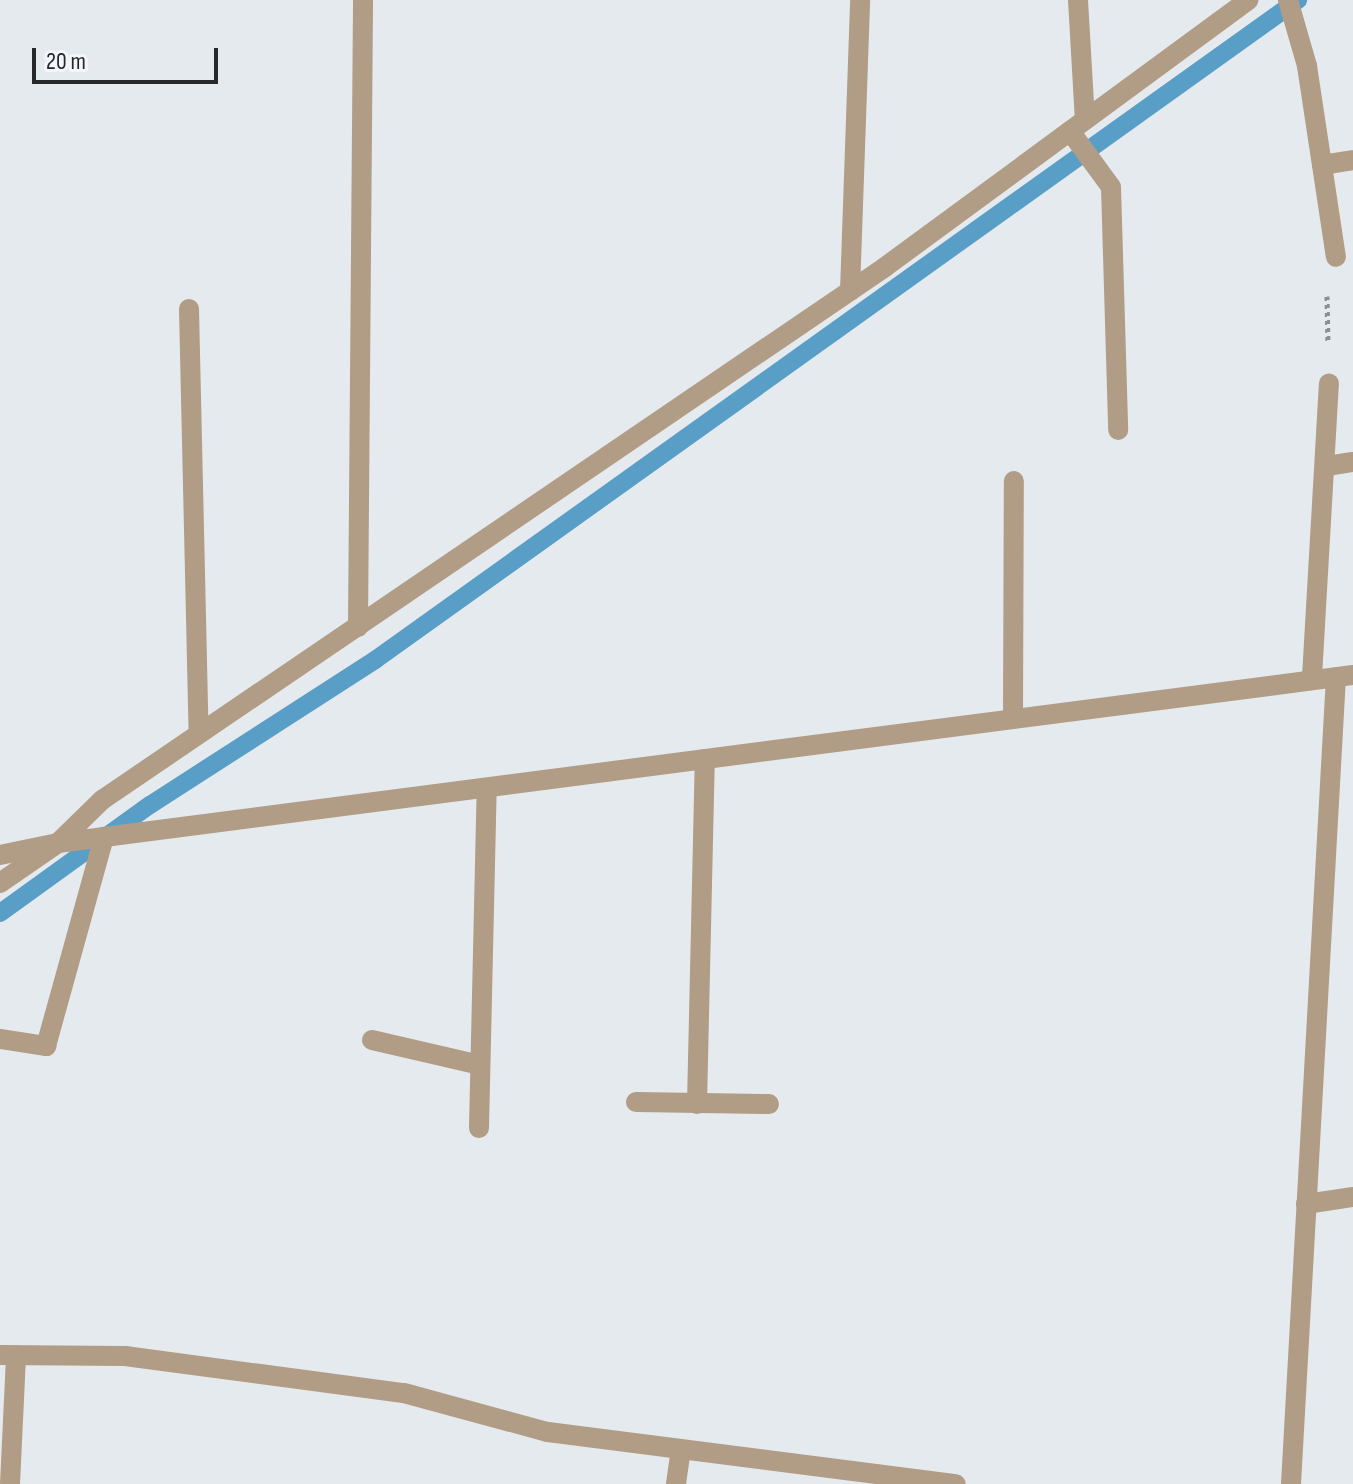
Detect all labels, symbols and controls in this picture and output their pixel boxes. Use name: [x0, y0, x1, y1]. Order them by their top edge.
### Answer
scale bar: [36, 32, 222, 82]
text: 20 m: [46, 47, 86, 76]

